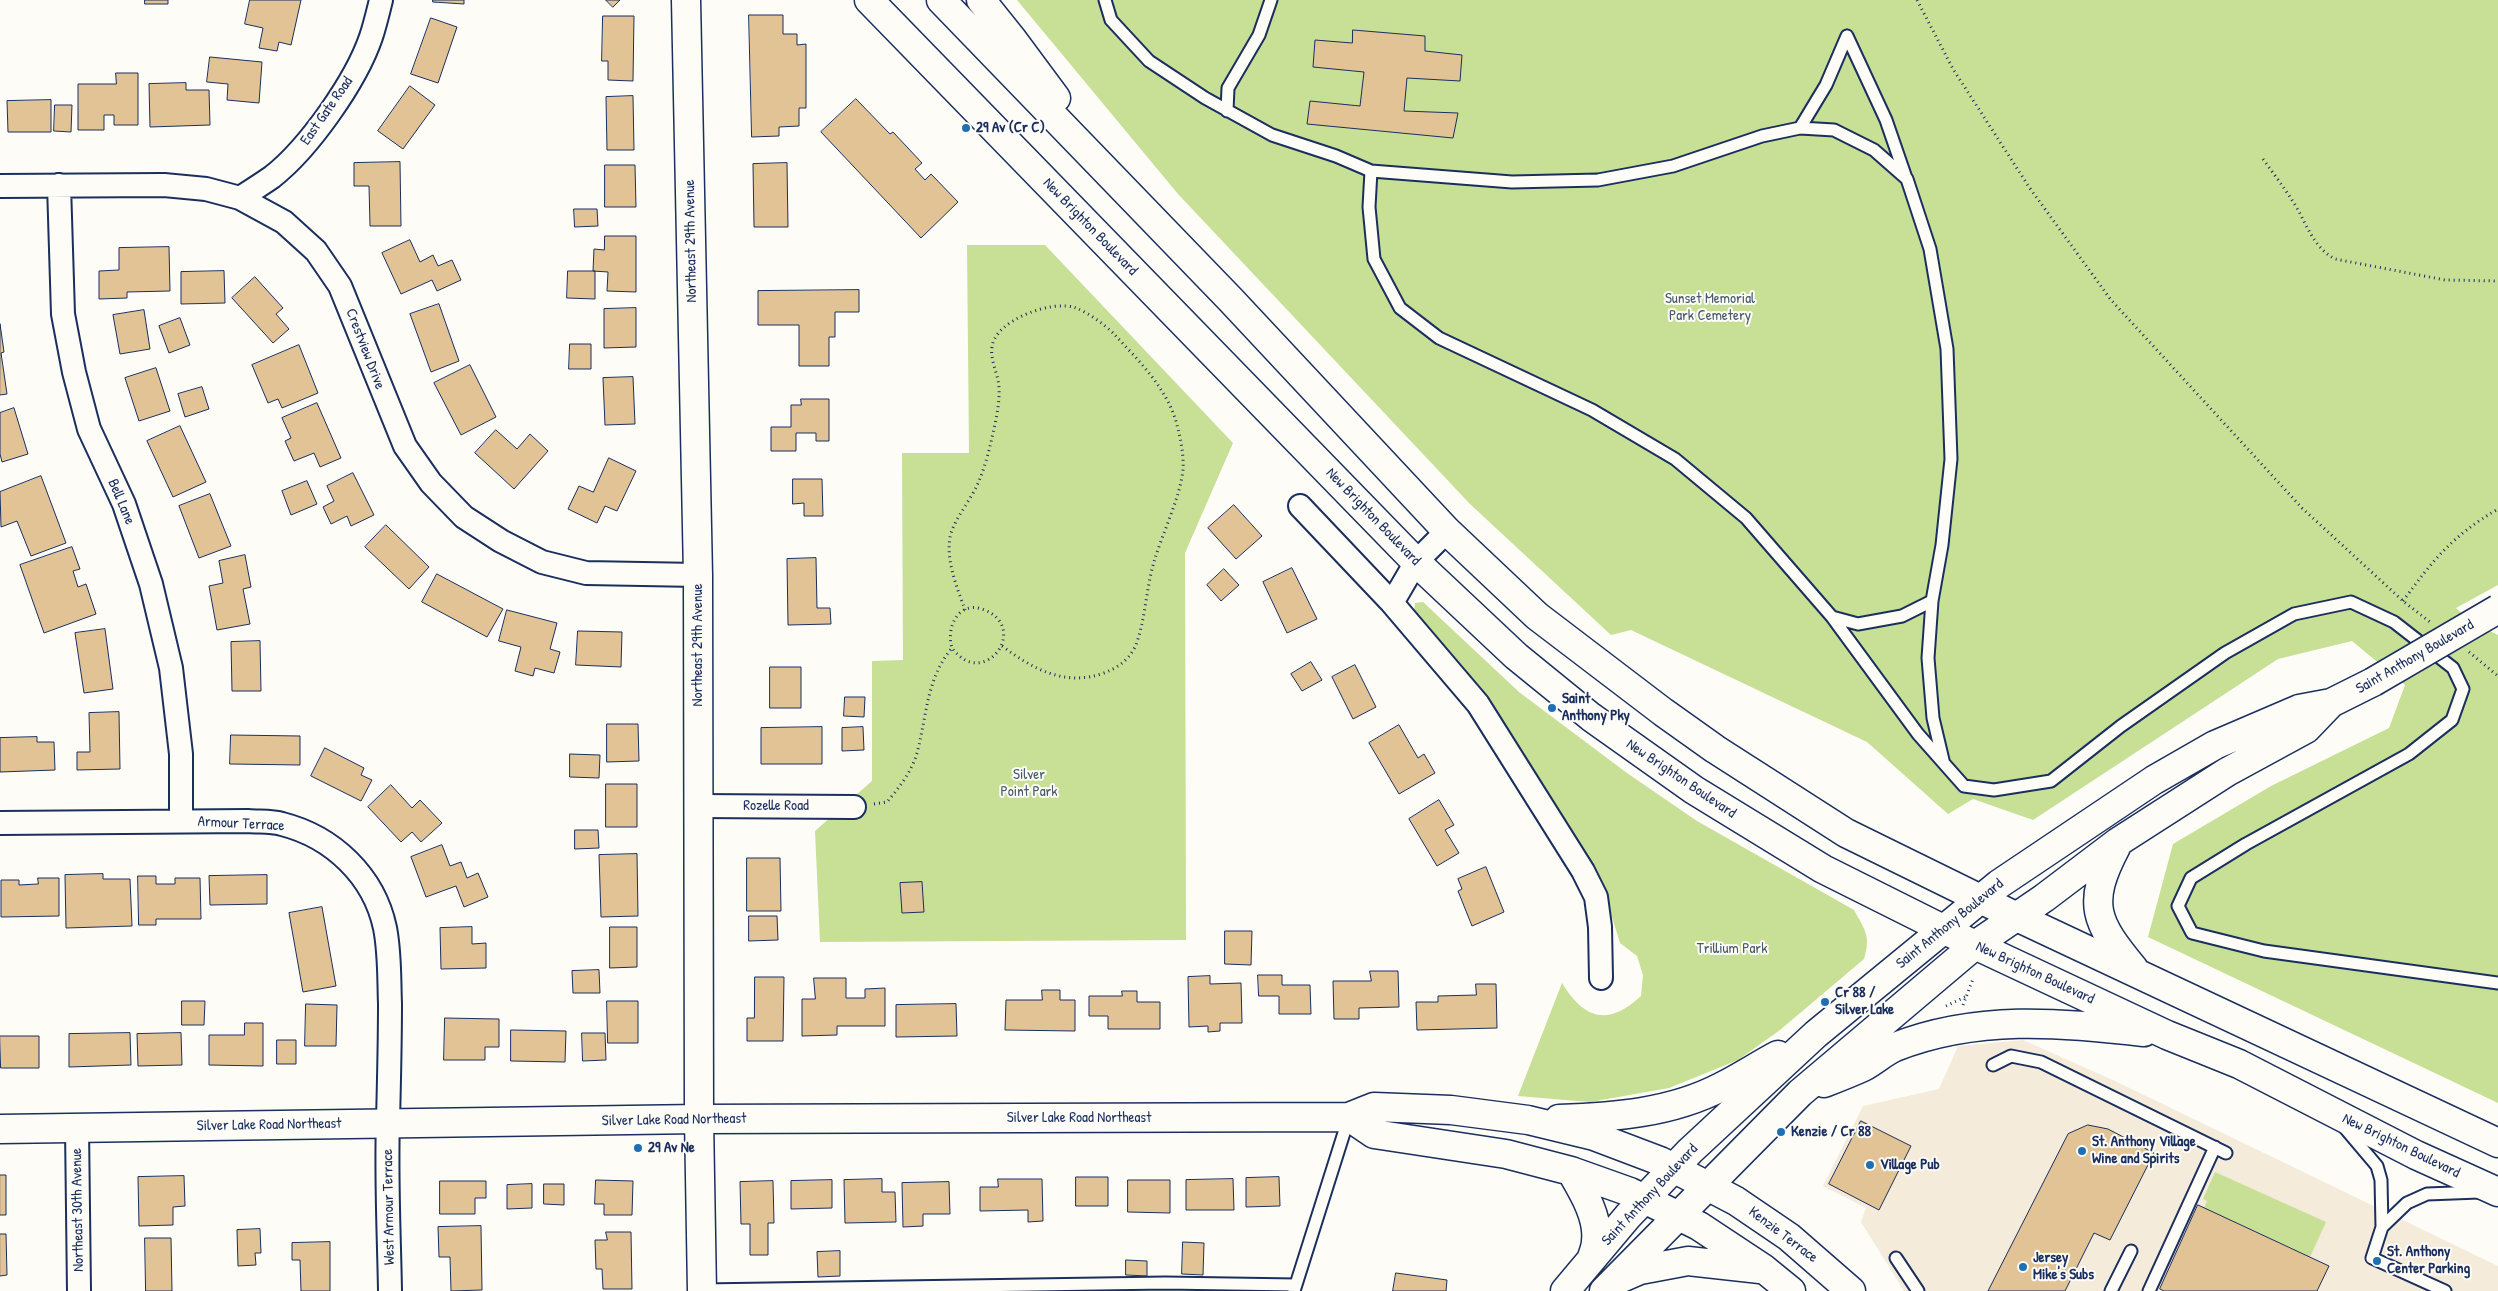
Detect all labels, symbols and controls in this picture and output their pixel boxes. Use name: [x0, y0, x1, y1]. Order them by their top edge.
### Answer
street label: East Gate Road: [297, 73, 357, 149]
place label: 29 Av (Cr C): [976, 119, 1045, 137]
marker: 29 Av (Cr C): [960, 122, 972, 134]
street label: New Brighton Boulevard: [1039, 174, 1141, 280]
street label: Northeast 29th Avenue: [681, 179, 701, 303]
park label: Sunset Memorial Park Cemetery: [1665, 290, 1755, 325]
street label: Crestview Drive: [341, 306, 389, 392]
street label: New Brighton Boulevard: [1322, 464, 1424, 570]
street label: Bell Lane: [103, 477, 139, 527]
street label: Northeast 29th Avenue: [689, 584, 707, 706]
street label: Saint Anthony Boulevard: [2353, 616, 2477, 698]
place label: Saint Anthony Pky: [1562, 690, 1630, 725]
marker: Saint Anthony Pky: [1546, 702, 1558, 714]
street label: New Brighton Boulevard: [1623, 736, 1739, 822]
park label: Silver Point Park: [1000, 766, 1058, 801]
street label: Rozelle Road: [743, 797, 809, 815]
street label: Armour Terrace: [197, 813, 285, 835]
street label: Saint Anthony Boulevard: [1893, 875, 2007, 973]
street label: New Brighton Boulevard: [1973, 938, 2097, 1008]
park label: Trillium Park: [1697, 940, 1767, 958]
place label: Cr 88 / Silver Lake: [1835, 984, 1894, 1019]
marker: Cr 88 / Silver Lake: [1819, 996, 1831, 1008]
street label: Silver Lake Road Northeast: [1007, 1109, 1151, 1127]
street label: Silver Lake Road Northeast: [602, 1110, 746, 1130]
street label: New Brighton Boulevard: [2339, 1110, 2463, 1182]
street label: Silver Lake Road Northeast: [197, 1115, 341, 1135]
place label: Kenzie / Cr 88: [1791, 1123, 1871, 1141]
marker: Kenzie / Cr 88: [1775, 1126, 1787, 1138]
place label: St. Anthony Village Wine and Spirits: [2092, 1133, 2196, 1168]
place label: 29 Av Ne: [648, 1139, 695, 1157]
street label: Saint Anthony Boulevard: [1598, 1140, 1702, 1250]
marker: 29 Av Ne: [632, 1142, 644, 1154]
marker: St. Anthony Village Wine and Spirits: [2076, 1145, 2088, 1157]
street label: Northeast 30th Avenue: [68, 1148, 88, 1272]
street label: West Armour Terrace: [379, 1149, 399, 1265]
place label: Village Pub: [1880, 1156, 1940, 1174]
marker: Village Pub: [1864, 1159, 1876, 1171]
street label: Kenzie Terrace: [1745, 1203, 1821, 1267]
place label: St. Anthony Center Parking: [2387, 1243, 2470, 1278]
place label: Jersey Mike's Subs: [2033, 1249, 2094, 1284]
marker: St. Anthony Center Parking: [2371, 1255, 2383, 1267]
marker: Jersey Mike's Subs: [2017, 1261, 2029, 1273]

